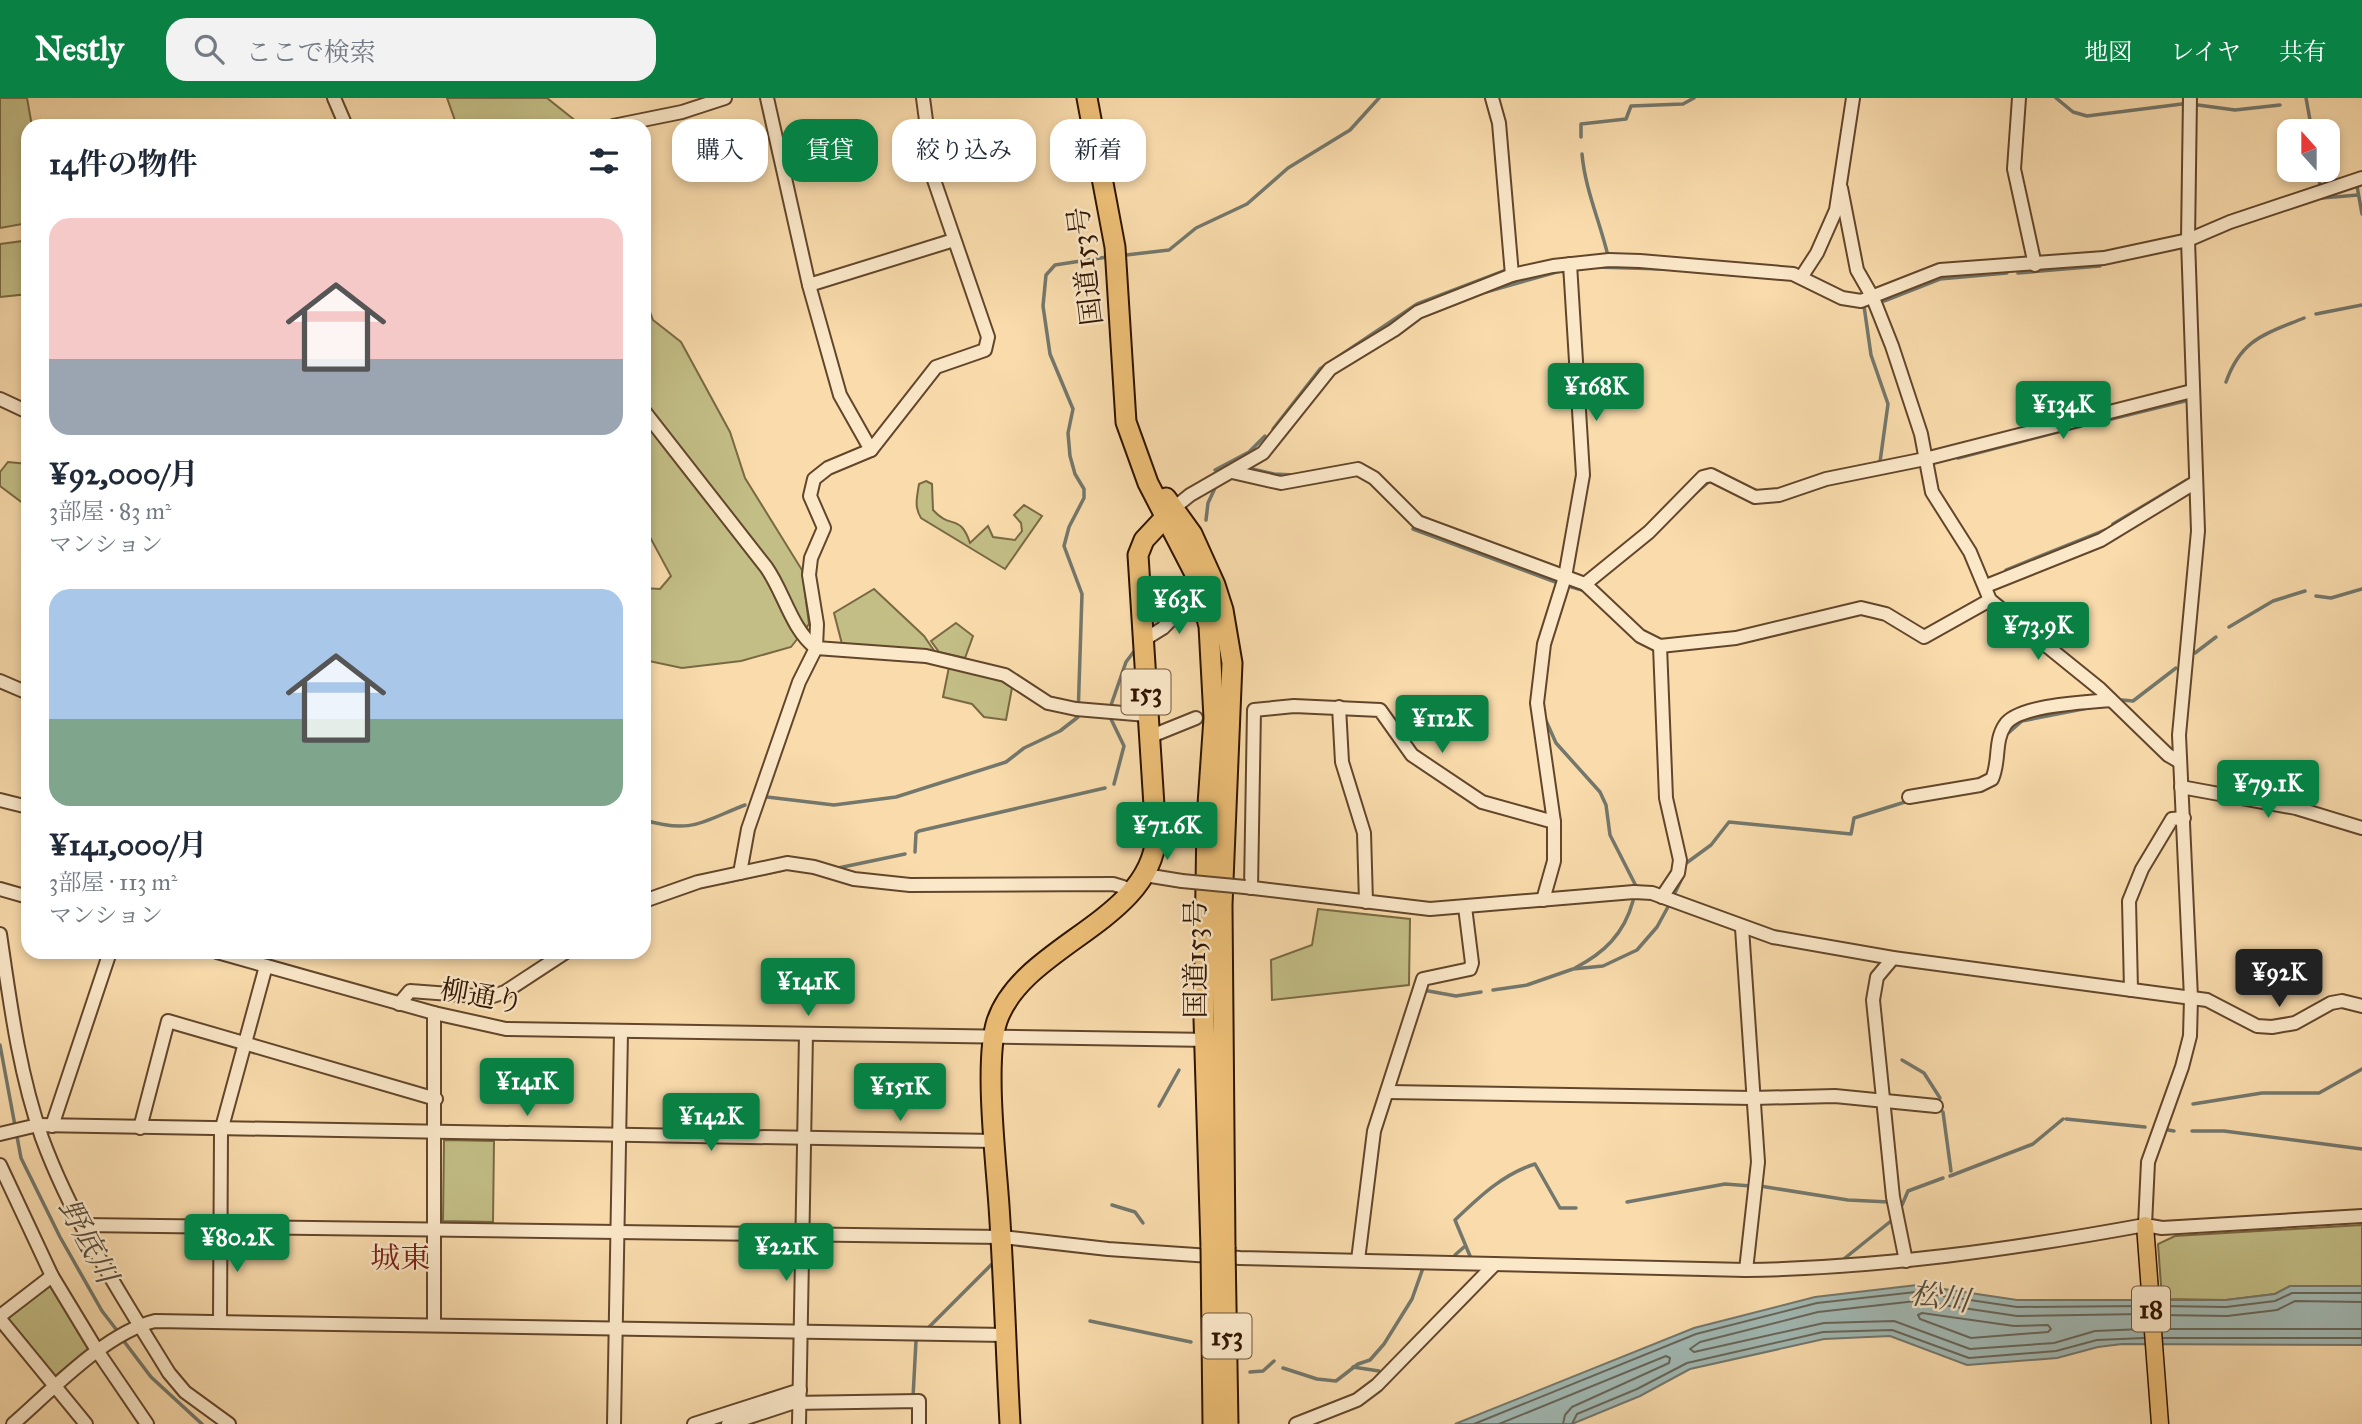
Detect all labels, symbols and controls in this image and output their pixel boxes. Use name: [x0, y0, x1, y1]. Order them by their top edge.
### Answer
search box: [166, 18, 656, 81]
text: Nestly: [35, 29, 124, 69]
icon: search: [190, 30, 228, 68]
text: ここで検索: [246, 36, 376, 68]
text: 地図: [2084, 37, 2132, 67]
text: レイヤ: [2170, 37, 2241, 67]
text: 共有: [2279, 37, 2327, 67]
chip: 購入: [672, 119, 768, 182]
chip: 賃貸: [782, 119, 878, 182]
chip: 絞り込み: [892, 119, 1036, 182]
chip: 新着: [1050, 119, 1146, 182]
north arrow: [2277, 119, 2340, 182]
map controls: [2277, 119, 2340, 182]
icon: filters: [585, 142, 623, 180]
text: 14件の物件: [49, 146, 198, 182]
street label: 国道153号: [1060, 205, 1110, 327]
icon: home: [273, 264, 399, 390]
pin: ¥168K: [1547, 364, 1645, 423]
text: ¥168K: [1564, 372, 1628, 400]
pin: ¥134K: [2014, 382, 2112, 441]
text: ¥134K: [2032, 390, 2094, 418]
text: ¥92,000/月: [49, 456, 198, 492]
text: 3部屋 · 83 m²: [49, 497, 172, 525]
text: マンション: [49, 530, 163, 558]
pin: ¥63K: [1138, 576, 1220, 636]
text: ¥63K: [1153, 585, 1205, 613]
pin: ¥73.9K: [1981, 602, 2095, 662]
text: ¥73.9K: [2003, 611, 2073, 639]
icon: home: [273, 635, 399, 761]
road number: 153: [1122, 670, 1170, 714]
pin: ¥112K: [1393, 696, 1491, 755]
text: ¥112K: [1412, 704, 1472, 732]
pin: ¥79.1K: [2211, 760, 2325, 820]
text: ¥79.1K: [2233, 769, 2303, 797]
pin: ¥71.6K: [1110, 802, 1224, 862]
text: ¥71.6K: [1132, 811, 1202, 839]
text: ¥141,000/月: [49, 827, 207, 863]
text: 3部屋 · 113 m²: [49, 868, 177, 896]
street label: 国道153号: [1178, 899, 1213, 1019]
text: マンション: [49, 901, 163, 929]
pin: ¥92K: [2238, 950, 2320, 1009]
pin: ¥141K: [759, 958, 857, 1018]
text: ¥92K: [2251, 958, 2307, 986]
text: ¥141K: [777, 967, 839, 995]
street label: 柳通り: [438, 971, 526, 1021]
pin: ¥141K: [478, 1058, 576, 1118]
pin: ¥151K: [851, 1063, 949, 1123]
text: ¥141K: [496, 1067, 558, 1095]
text: ¥151K: [870, 1072, 930, 1100]
pin: ¥142K: [662, 1094, 760, 1153]
text: ¥142K: [679, 1102, 743, 1130]
water label: 野底川: [51, 1193, 126, 1292]
pin: ¥80.2K: [180, 1214, 294, 1274]
text: ¥80.2K: [200, 1223, 274, 1251]
pin: ¥221K: [737, 1224, 835, 1283]
text: ¥221K: [754, 1232, 818, 1260]
district label: 城東: [370, 1240, 430, 1276]
water label: 松川: [1908, 1275, 1975, 1319]
road number: 18: [2132, 1286, 2170, 1332]
road number: 153: [1202, 1314, 1252, 1358]

